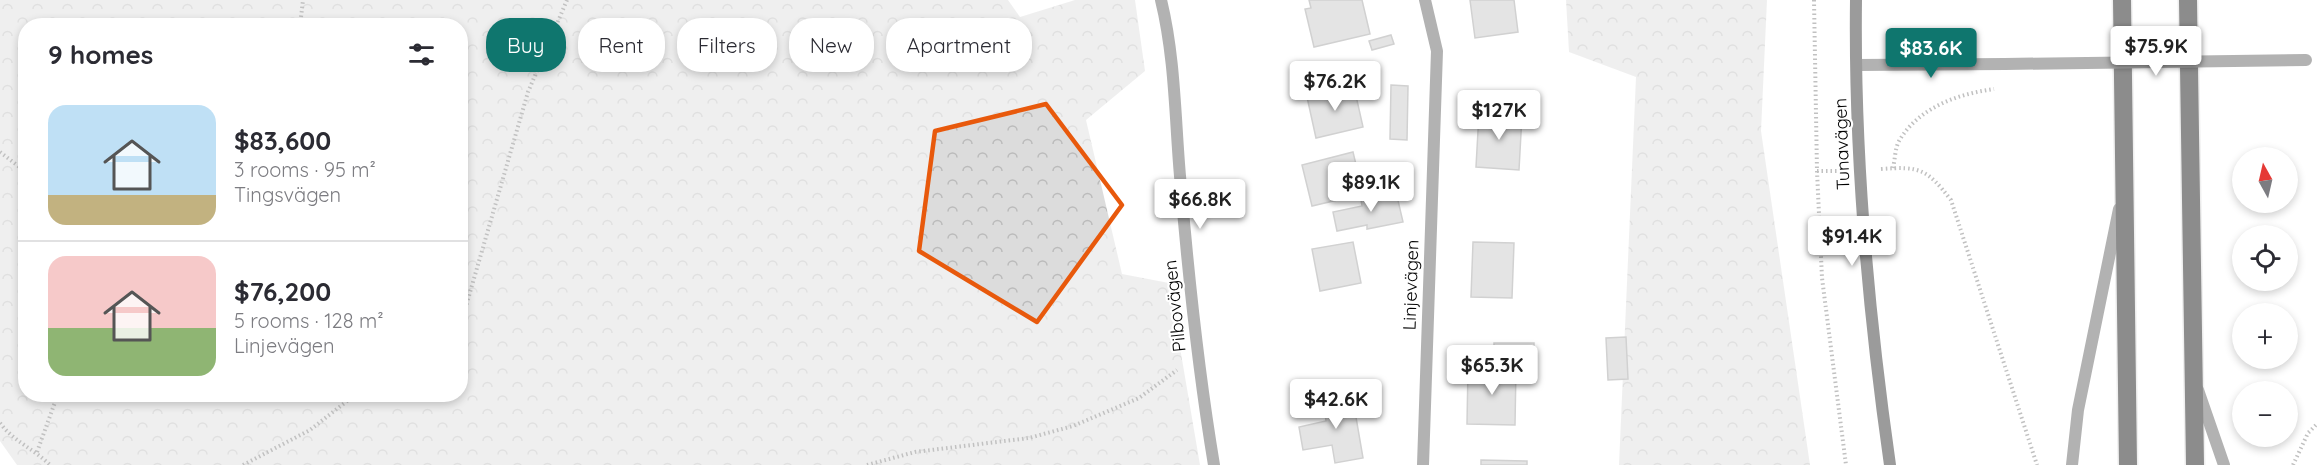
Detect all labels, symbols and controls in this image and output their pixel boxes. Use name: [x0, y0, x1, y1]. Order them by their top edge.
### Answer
chip: Buy: [486, 18, 566, 72]
chip: Rent: [578, 18, 665, 72]
chip: Filters: [677, 18, 777, 72]
chip: New: [789, 18, 874, 72]
chip: Apartment: [886, 18, 1032, 72]
pin: $75.9K: [2107, 26, 2205, 77]
pin: $83.6K: [1882, 28, 1980, 79]
text: $75.9K: [2124, 33, 2188, 58]
text: $83.6K: [1900, 35, 1962, 60]
text: 9 homes: [48, 38, 153, 71]
icon: filters: [405, 38, 438, 71]
pin: $76.2K: [1286, 61, 1384, 112]
text: $76.2K: [1304, 68, 1366, 93]
pin: $127K: [1457, 90, 1541, 141]
text: $127K: [1471, 97, 1527, 122]
street label: Tunavägen: [1828, 98, 1855, 190]
text: $83,600: [234, 124, 331, 157]
icon: home: [96, 129, 168, 201]
north arrow: [2232, 147, 2298, 213]
map controls: [2232, 147, 2298, 447]
text: 3 rooms · 95 m²: [234, 157, 376, 182]
pin: $89.1K: [1322, 162, 1420, 213]
text: $89.1K: [1342, 169, 1400, 194]
pin: $66.8K: [1151, 179, 1249, 230]
text: Tingsvägen: [234, 182, 341, 207]
text: $66.8K: [1168, 186, 1232, 211]
pin: $91.4K: [1803, 216, 1901, 267]
text: $91.4K: [1822, 223, 1882, 248]
button: locate: [2232, 225, 2298, 291]
street label: Linjevägen: [1397, 239, 1424, 331]
street label: Pilbovägen: [1158, 259, 1191, 353]
text: $76,200: [234, 275, 331, 308]
icon: home: [96, 280, 168, 352]
button: +: [2232, 303, 2298, 369]
text: 5 rooms · 128 m²: [234, 308, 384, 333]
text: Linjevägen: [234, 333, 335, 358]
pin: $65.3K: [1443, 345, 1541, 396]
text: $65.3K: [1461, 352, 1523, 377]
pin: $42.6K: [1287, 379, 1385, 430]
button: −: [2232, 381, 2298, 447]
text: $42.6K: [1304, 386, 1368, 411]

